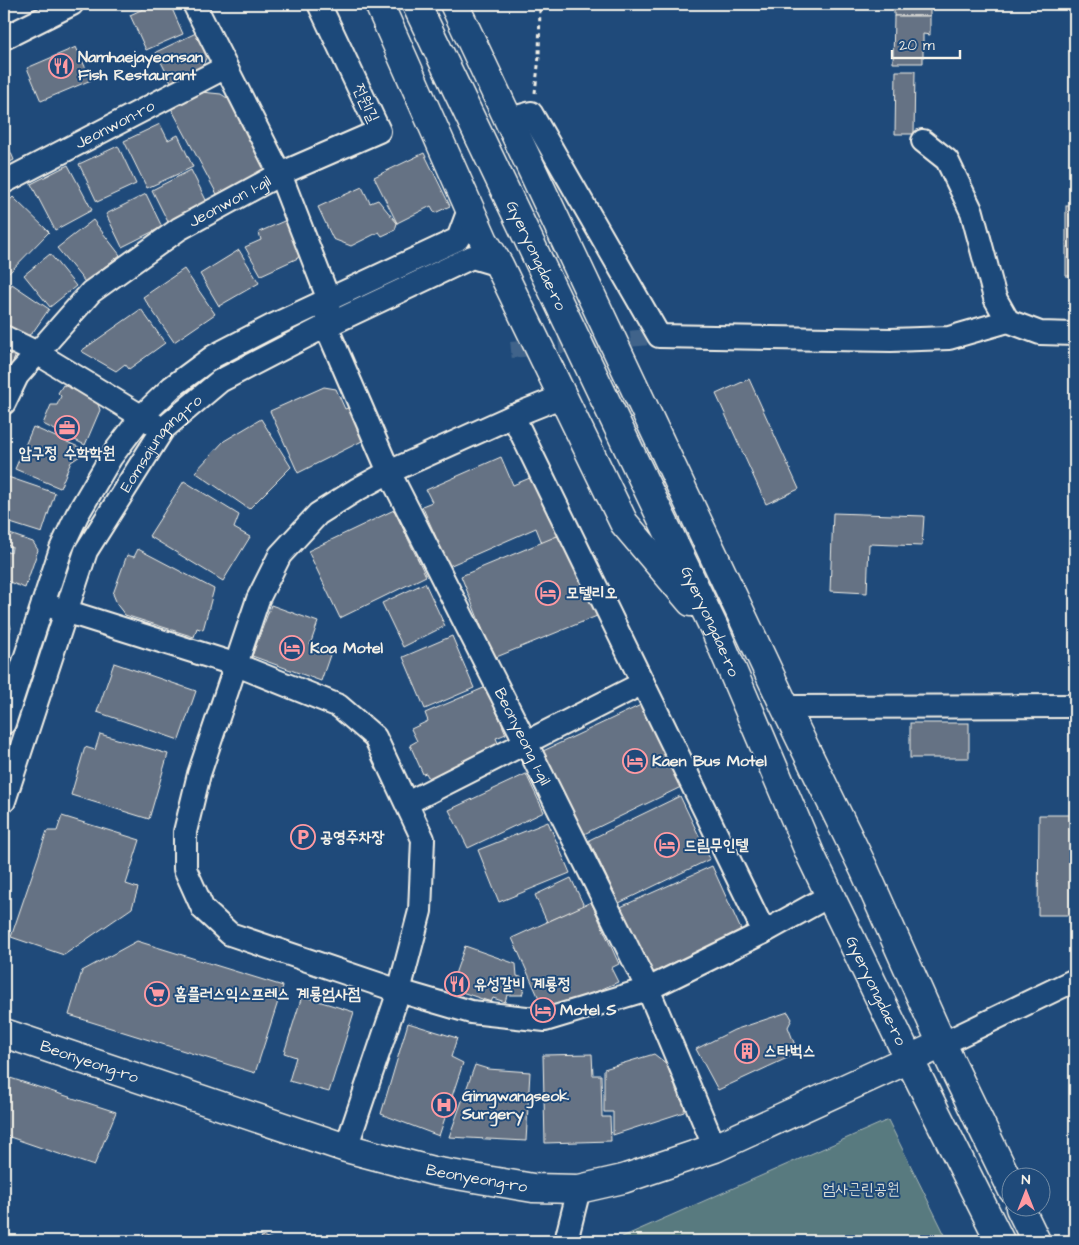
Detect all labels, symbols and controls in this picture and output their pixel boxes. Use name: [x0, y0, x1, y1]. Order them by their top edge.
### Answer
scale bar: [892, 28, 959, 60]
text: 20 m: [899, 35, 935, 56]
place label: Namhaejayeonsan Fish Restaurant: [78, 46, 203, 86]
restaurant icon: Namhaejayeonsan Fish Restaurant: [48, 53, 74, 79]
street label: 전원1길: [347, 80, 385, 126]
street label: Jeonwon-ro: [71, 95, 159, 154]
street label: Jeonwon 1-gil: [185, 170, 275, 233]
street label: Gyeryongdae-ro: [501, 197, 572, 314]
street label: Eomsajungang-ro: [115, 389, 207, 497]
office icon: 압구정 수학학원: [54, 415, 80, 441]
place label: 압구정 수학학원: [19, 442, 115, 464]
street label: Gyeryongdae-ro: [675, 563, 745, 680]
hotel icon: 모텔리오: [535, 580, 561, 606]
place label: 모텔리오: [566, 582, 618, 604]
hotel icon: Koa Motel: [279, 635, 305, 661]
place label: Koa Motel: [310, 637, 384, 659]
street label: Beonyeong 1-gil: [489, 684, 556, 789]
hotel icon: Kaen Bus Motel: [622, 748, 648, 774]
place label: Kaen Bus Motel: [652, 750, 767, 772]
parking icon: 공영주차장: [290, 824, 316, 850]
place label: 공영주차장: [320, 826, 385, 848]
hotel icon: 드림무인텔: [654, 832, 680, 858]
place label: 드림무인텔: [684, 834, 750, 856]
street label: Gyeryongdae-ro: [840, 932, 912, 1049]
restaurant icon: 유성갈비 계룡정: [444, 971, 470, 997]
place label: 유성갈비 계룡정: [474, 973, 571, 995]
supermarket icon: 홈플러스익스프레스 계룡엄사점: [144, 981, 170, 1007]
place label: 홈플러스익스프레스 계룡엄사점: [174, 983, 361, 1005]
hotel icon: Motel S: [530, 997, 556, 1023]
place label: Motel S: [560, 999, 617, 1021]
street label: Beonyeong-ro: [37, 1035, 141, 1088]
building icon: 스타벅스: [734, 1038, 760, 1064]
place label: 스타벅스: [764, 1040, 816, 1062]
place label: Gimgwangseok Surgery: [461, 1085, 569, 1127]
hospital icon: Gimgwangseok Surgery: [431, 1092, 457, 1118]
street label: Beonyeong-ro: [423, 1159, 529, 1198]
north arrow: [1002, 1168, 1052, 1218]
text: N: [1022, 1170, 1031, 1190]
park label: 엄사근린공원: [822, 1178, 900, 1200]

